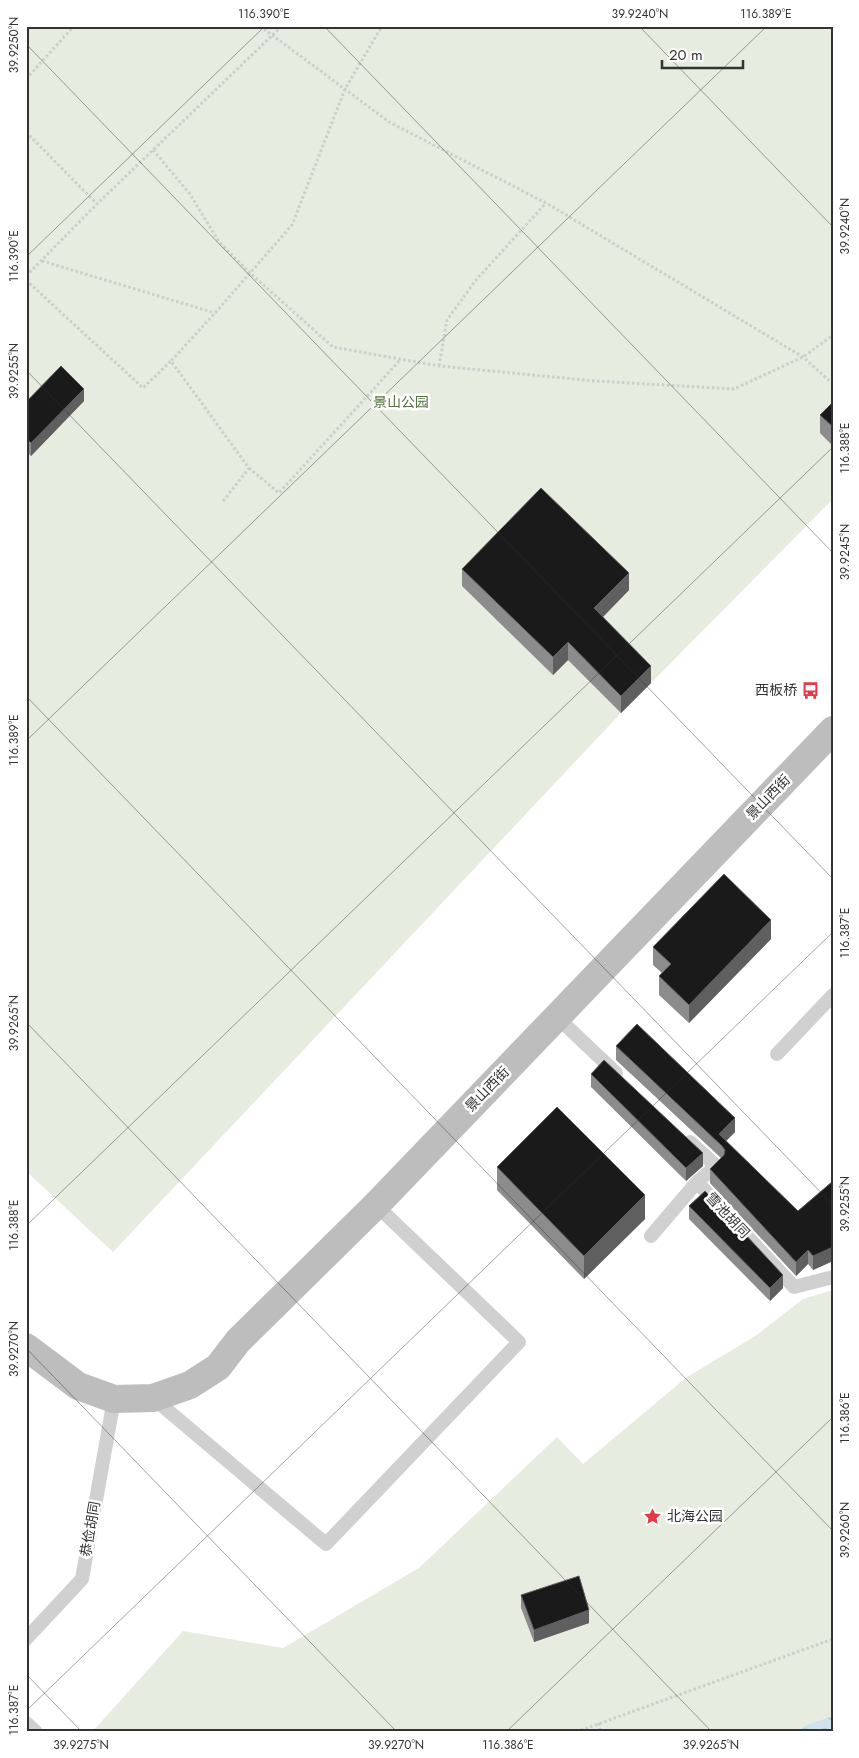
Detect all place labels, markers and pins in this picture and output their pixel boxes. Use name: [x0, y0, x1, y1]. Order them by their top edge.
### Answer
place label: 西板桥: [755, 680, 797, 700]
bus stop icon: 西板桥: [801, 680, 821, 700]
place icon: 北海公园: [643, 1506, 663, 1526]
place label: 北海公园: [667, 1506, 723, 1526]

